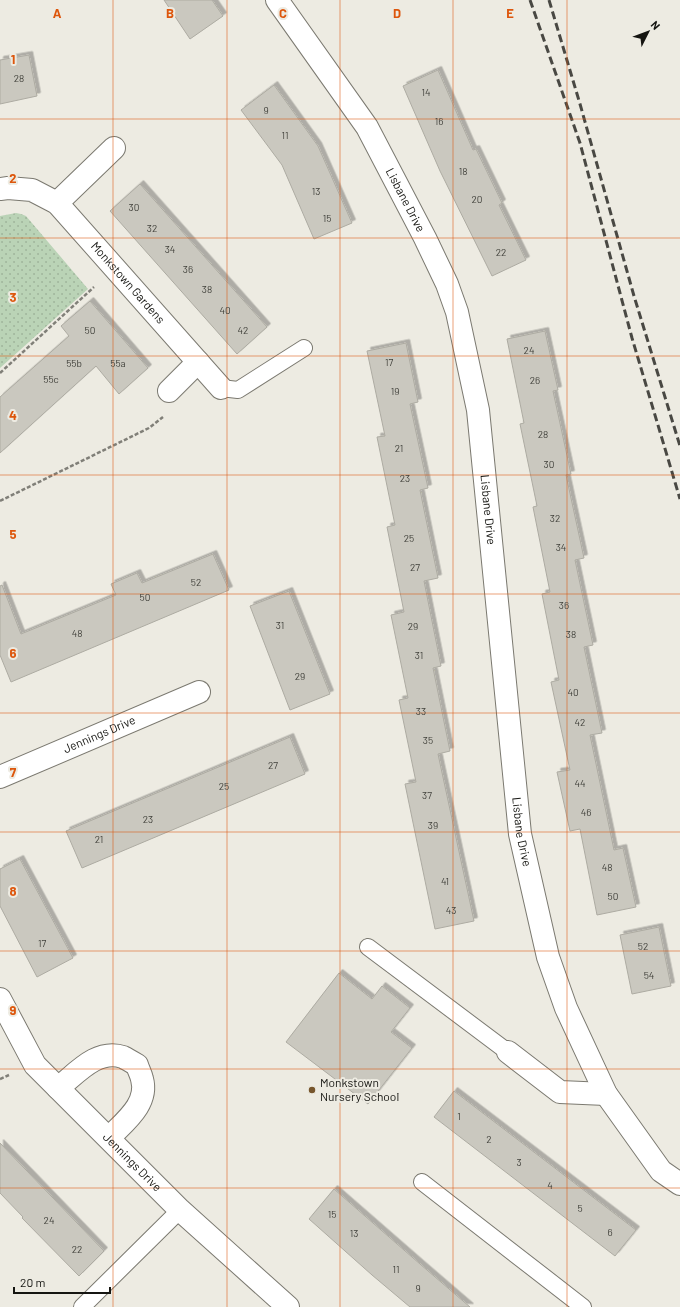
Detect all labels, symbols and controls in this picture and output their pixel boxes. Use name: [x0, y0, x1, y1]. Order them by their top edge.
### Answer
text: A: [53, 5, 62, 21]
text: B: [166, 5, 174, 21]
text: C: [279, 5, 287, 21]
text: D: [393, 5, 401, 21]
text: E: [506, 5, 514, 21]
north arrow: [628, 12, 668, 52]
text: N: [649, 18, 663, 32]
text: 1: [11, 51, 15, 67]
house number: 28: [14, 72, 24, 84]
house number: 14: [421, 86, 431, 98]
house number: 9: [263, 104, 269, 116]
house number: 16: [435, 115, 443, 127]
house number: 11: [281, 129, 289, 141]
street label: Lisbane Drive: [384, 165, 429, 234]
house number: 18: [459, 165, 467, 177]
text: 2: [9, 170, 17, 186]
house number: 13: [312, 185, 320, 197]
house number: 20: [471, 193, 483, 205]
house number: 30: [129, 201, 139, 213]
house number: 15: [323, 212, 331, 224]
house number: 32: [147, 222, 157, 234]
street label: Monkstown Gardens: [89, 238, 169, 326]
house number: 34: [165, 243, 175, 255]
house number: 22: [496, 246, 506, 258]
house number: 36: [183, 263, 193, 275]
house number: 38: [202, 283, 212, 295]
text: 3: [9, 289, 17, 305]
house number: 40: [219, 304, 231, 316]
house number: 50: [85, 324, 95, 336]
house number: 42: [238, 324, 248, 336]
house number: 24: [524, 344, 534, 356]
house number: 17: [385, 356, 393, 368]
house number: 55b: [66, 357, 82, 369]
house number: 55a: [110, 357, 126, 369]
house number: 55c: [43, 373, 59, 385]
house number: 26: [530, 374, 540, 386]
house number: 19: [391, 385, 399, 397]
text: 4: [9, 407, 17, 423]
house number: 28: [538, 428, 548, 440]
house number: 21: [395, 442, 403, 454]
house number: 30: [544, 458, 554, 470]
house number: 23: [400, 472, 410, 484]
street label: Lisbane Drive: [478, 474, 499, 545]
house number: 32: [550, 512, 560, 524]
text: 5: [9, 526, 17, 542]
house number: 25: [404, 532, 414, 544]
house number: 34: [556, 541, 566, 553]
house number: 27: [410, 561, 420, 573]
house number: 52: [191, 576, 201, 588]
house number: 50: [140, 591, 150, 603]
house number: 36: [559, 599, 569, 611]
house number: 31: [276, 619, 284, 631]
house number: 29: [408, 620, 418, 632]
house number: 48: [72, 627, 82, 639]
house number: 38: [566, 628, 576, 640]
text: 6: [10, 645, 17, 661]
house number: 31: [415, 649, 423, 661]
house number: 29: [295, 670, 305, 682]
house number: 40: [567, 686, 579, 698]
house number: 33: [416, 705, 426, 717]
street label: Jennings Drive: [61, 712, 137, 755]
house number: 42: [575, 716, 585, 728]
house number: 35: [423, 734, 433, 746]
house number: 27: [268, 759, 278, 771]
text: 7: [10, 764, 17, 780]
house number: 44: [574, 777, 586, 789]
house number: 25: [219, 780, 229, 792]
house number: 37: [422, 789, 432, 801]
street label: Lisbane Drive: [510, 796, 535, 868]
house number: 46: [581, 806, 591, 818]
house number: 23: [143, 813, 153, 825]
house number: 39: [428, 819, 438, 831]
house number: 21: [95, 833, 103, 845]
house number: 48: [602, 861, 612, 873]
house number: 41: [441, 875, 449, 887]
text: 8: [9, 883, 17, 899]
house number: 50: [608, 890, 618, 902]
house number: 43: [446, 904, 456, 916]
house number: 17: [38, 937, 46, 949]
house number: 52: [638, 940, 648, 952]
house number: 54: [644, 969, 654, 981]
text: 9: [10, 1002, 17, 1018]
place label: Monkstown Nursery School: [320, 1075, 399, 1103]
marker: Monkstown Nursery School: [307, 1085, 317, 1095]
house number: 1: [457, 1110, 461, 1122]
street label: Jennings Drive: [101, 1129, 165, 1194]
house number: 2: [486, 1133, 492, 1145]
house number: 3: [516, 1156, 522, 1168]
house number: 4: [547, 1179, 553, 1191]
house number: 5: [577, 1202, 583, 1214]
house number: 15: [328, 1208, 336, 1220]
house number: 24: [44, 1214, 54, 1226]
house number: 6: [607, 1226, 613, 1238]
house number: 13: [350, 1227, 358, 1239]
house number: 22: [72, 1243, 82, 1255]
house number: 11: [392, 1263, 400, 1275]
scale bar: [14, 1269, 110, 1295]
text: 20 m: [20, 1275, 46, 1289]
house number: 9: [415, 1282, 421, 1294]

